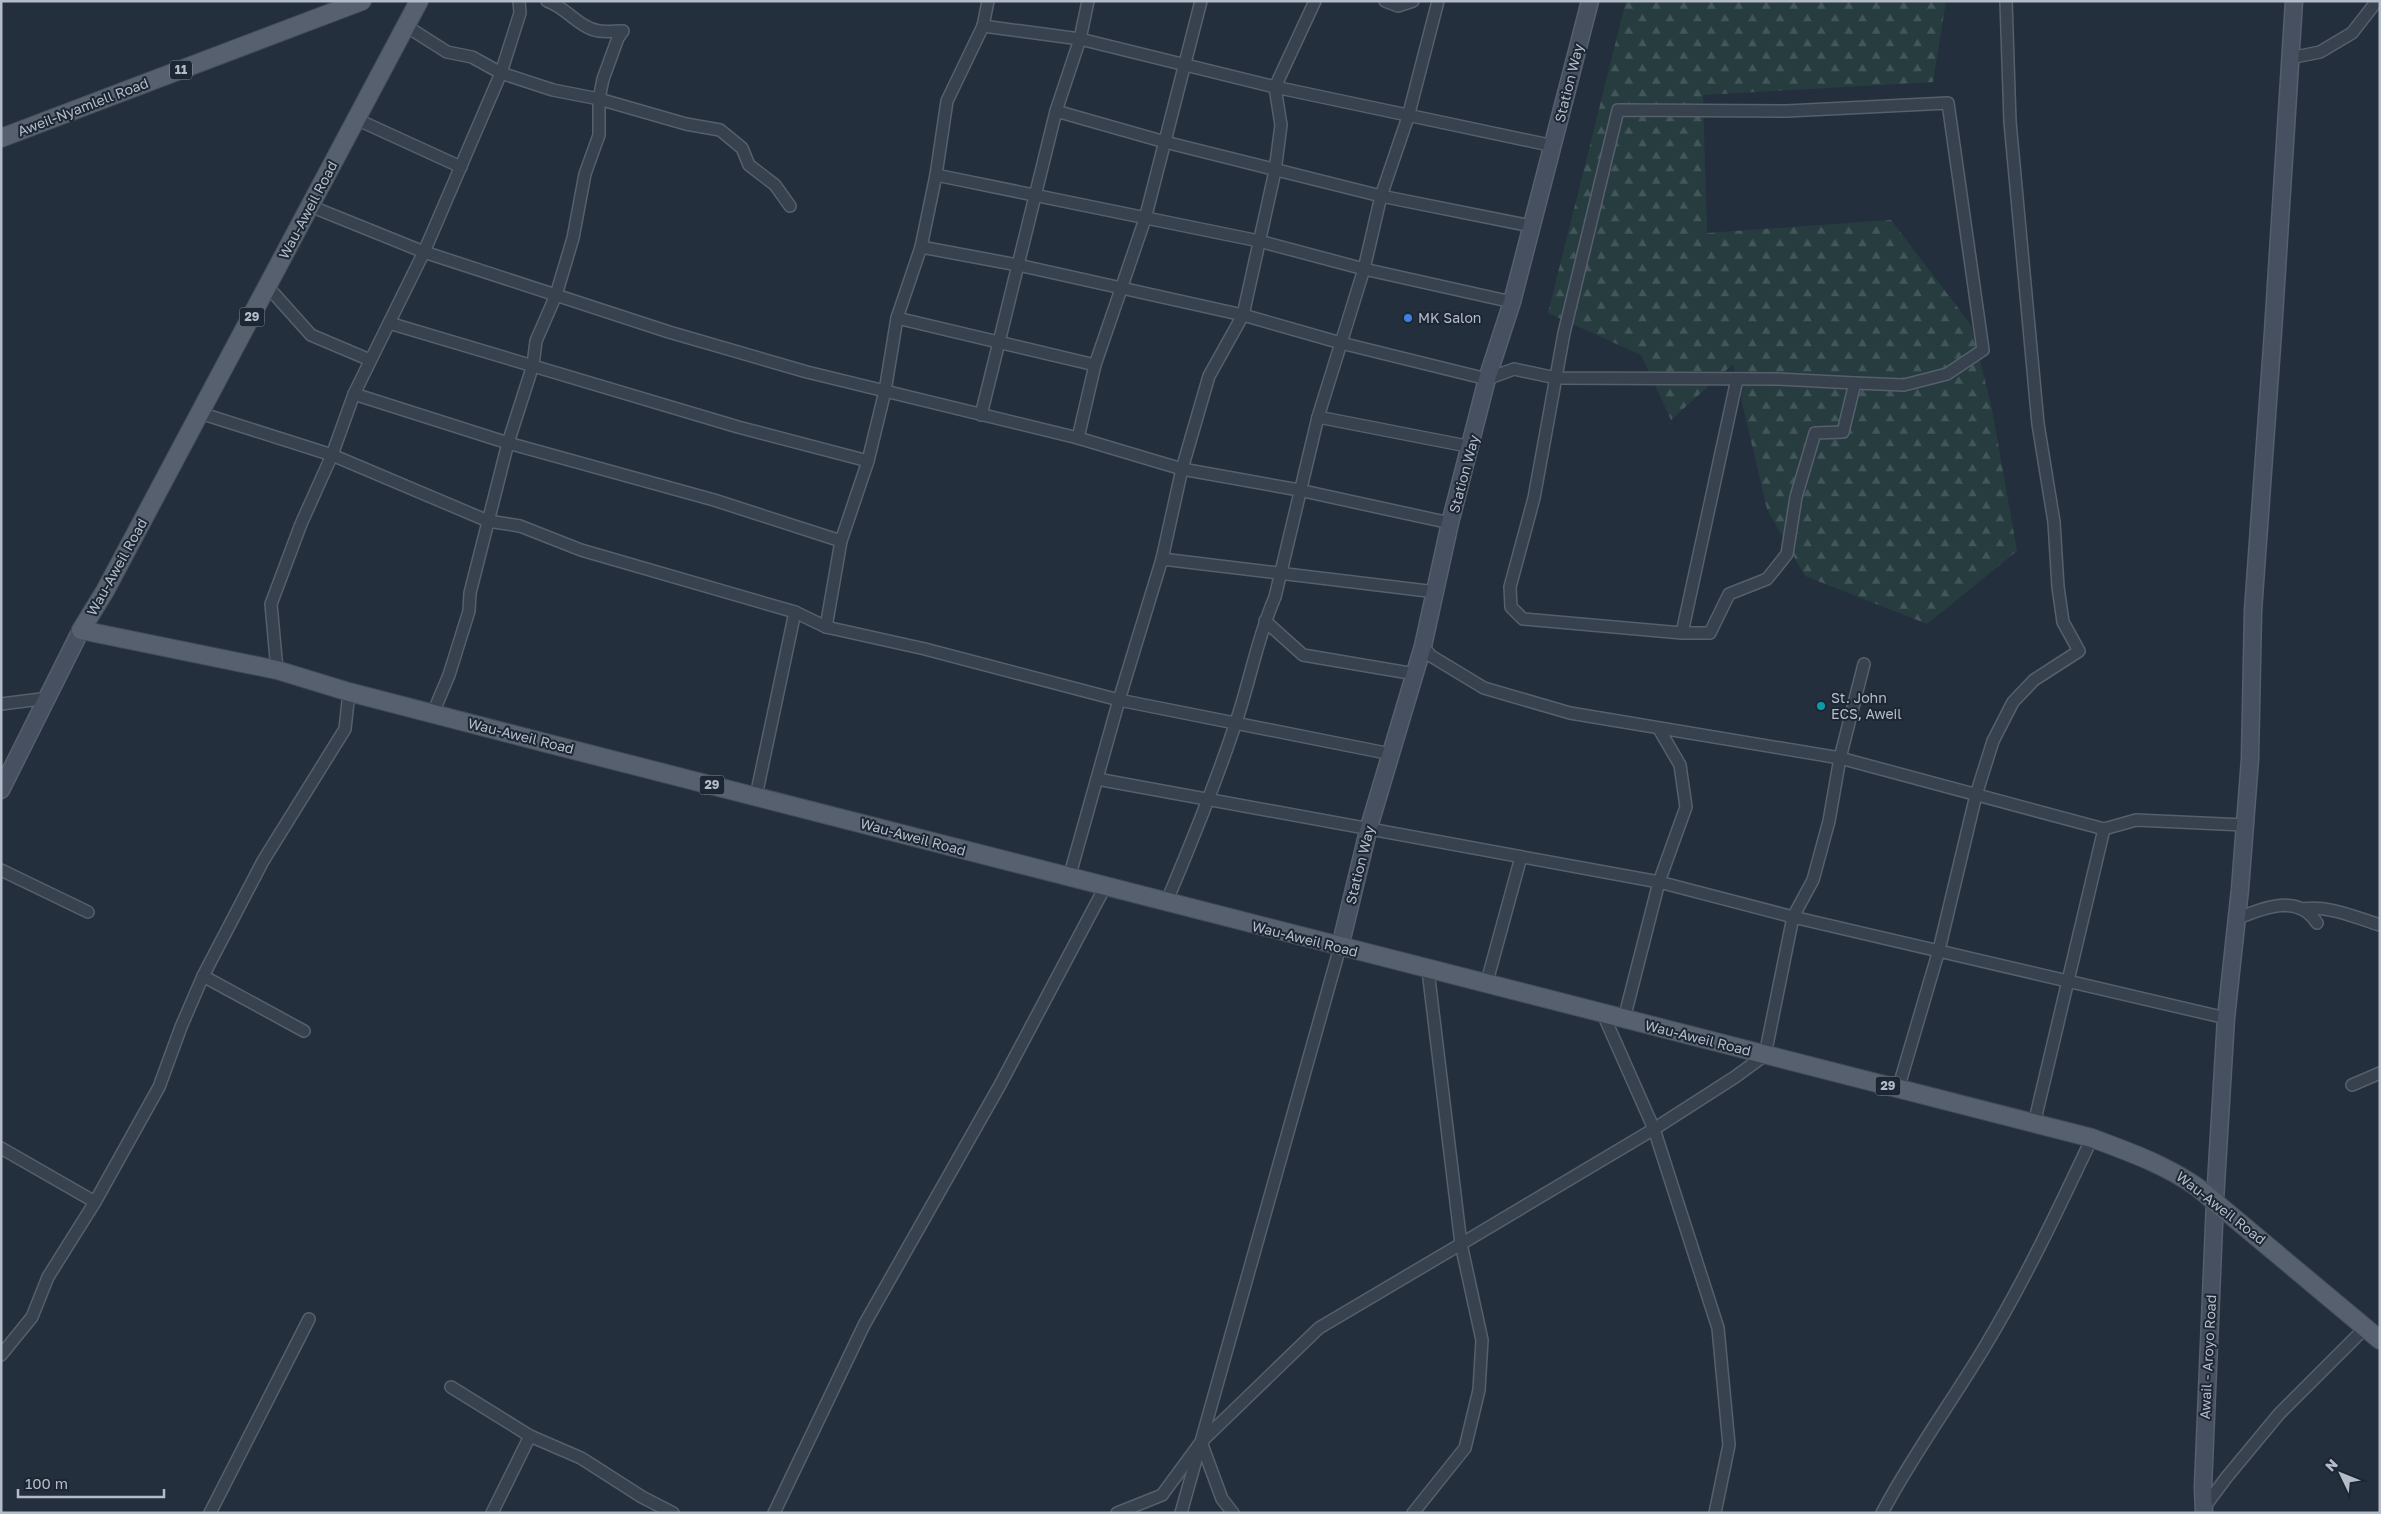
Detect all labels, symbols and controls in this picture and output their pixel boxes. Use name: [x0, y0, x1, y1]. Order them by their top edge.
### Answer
street label: Station Way: [1551, 42, 1587, 124]
road number: 11: [170, 60, 192, 80]
street label: Aweil-Nyamlell Road: [15, 74, 151, 139]
street label: Wau-Aweil Road: [275, 158, 341, 262]
road number: 29: [240, 308, 264, 326]
place label: MK Salon: [1418, 309, 1481, 326]
marker: MK Salon: [1402, 312, 1414, 324]
street label: Station Way: [1445, 433, 1482, 515]
street label: Wau-Aweil Road: [83, 515, 150, 618]
place label: St. John ECS, Aweil: [1831, 689, 1902, 722]
marker: St. John ECS, Aweil: [1815, 700, 1827, 712]
street label: Wau-Aweil Road: [466, 714, 576, 757]
road number: 29: [700, 776, 724, 794]
street label: Wau-Aweil Road: [858, 814, 968, 859]
street label: Station Way: [1342, 824, 1378, 906]
street label: Wau-Aweil Road: [1250, 917, 1360, 960]
street label: Wau-Aweil Road: [1643, 1016, 1753, 1059]
road number: 29: [1876, 1076, 1900, 1096]
street label: Wau-Aweil Road: [2173, 1167, 2269, 1248]
street label: Awail - Aroyo Road: [2196, 1294, 2219, 1420]
north arrow: [2316, 1449, 2366, 1499]
text: N: [2321, 1455, 2341, 1474]
scale bar: [18, 1466, 164, 1498]
text: 100 m: [25, 1474, 68, 1492]

